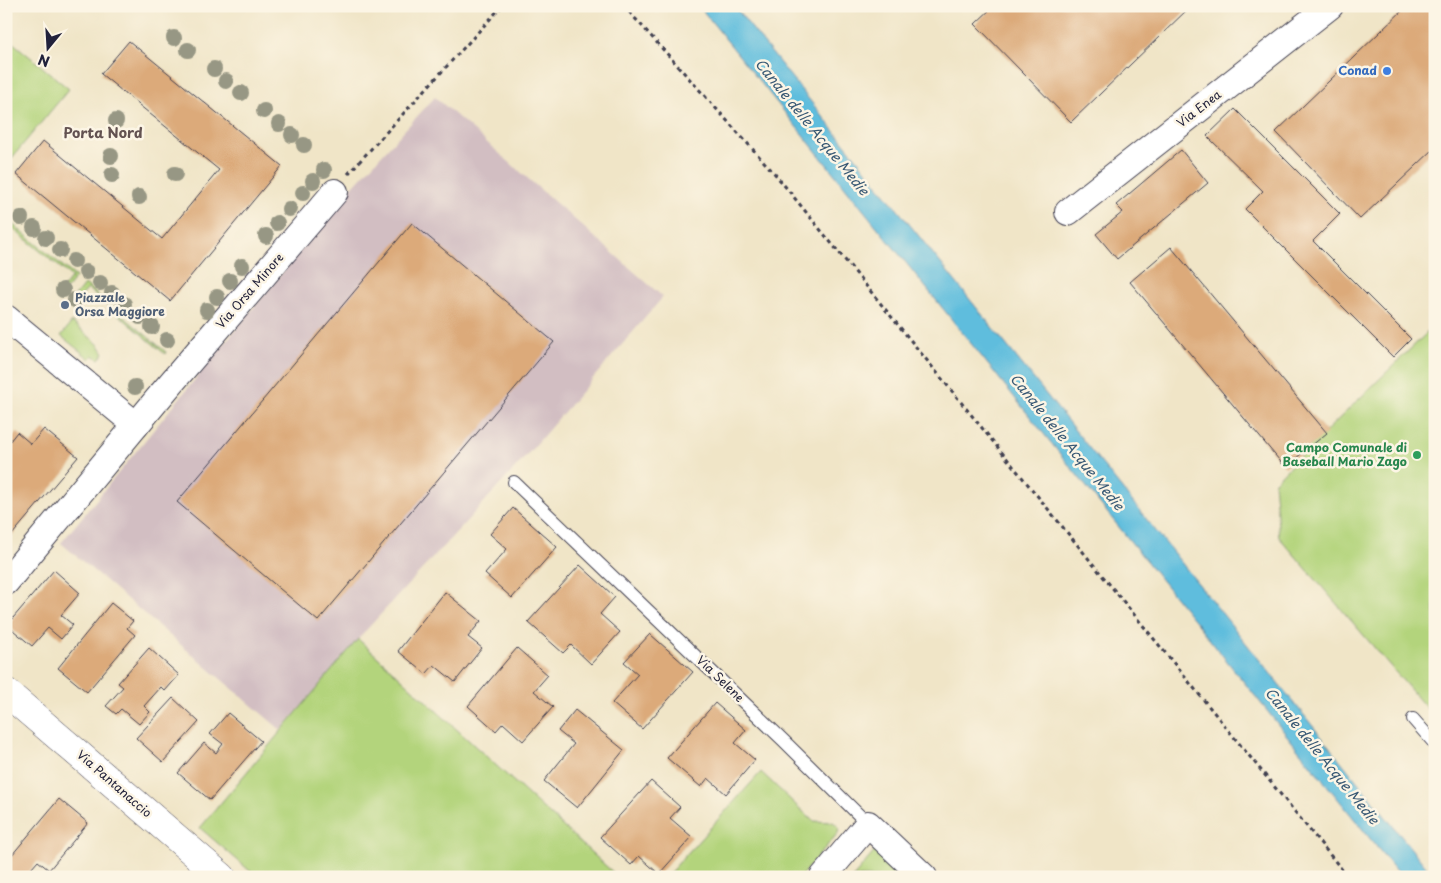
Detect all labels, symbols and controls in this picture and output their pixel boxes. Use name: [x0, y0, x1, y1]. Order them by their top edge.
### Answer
north arrow: [22, 22, 72, 72]
text: N: [35, 49, 52, 73]
water label: Canale delle Acque Medie: [750, 54, 875, 201]
place label: Conad: [1338, 61, 1377, 79]
marker: Conad: [1381, 65, 1393, 77]
street label: Via Enea: [1172, 85, 1225, 131]
district label: Porta Nord: [63, 122, 143, 143]
street label: Via Orsa Minore: [211, 249, 287, 332]
place label: Piazzale Orsa Maggiore: [75, 288, 165, 320]
marker: Piazzale Orsa Maggiore: [59, 299, 71, 311]
water label: Canale delle Acque Medie: [1005, 369, 1130, 516]
place label: Campo Comunale di Baseball Mario Zago: [1282, 438, 1407, 470]
marker: Campo Comunale di Baseball Mario Zago: [1411, 449, 1423, 461]
street label: Via Selene: [693, 651, 749, 706]
water label: Canale delle Acque Medie: [1260, 683, 1385, 830]
street label: Via Pantanaccio: [73, 745, 157, 821]

